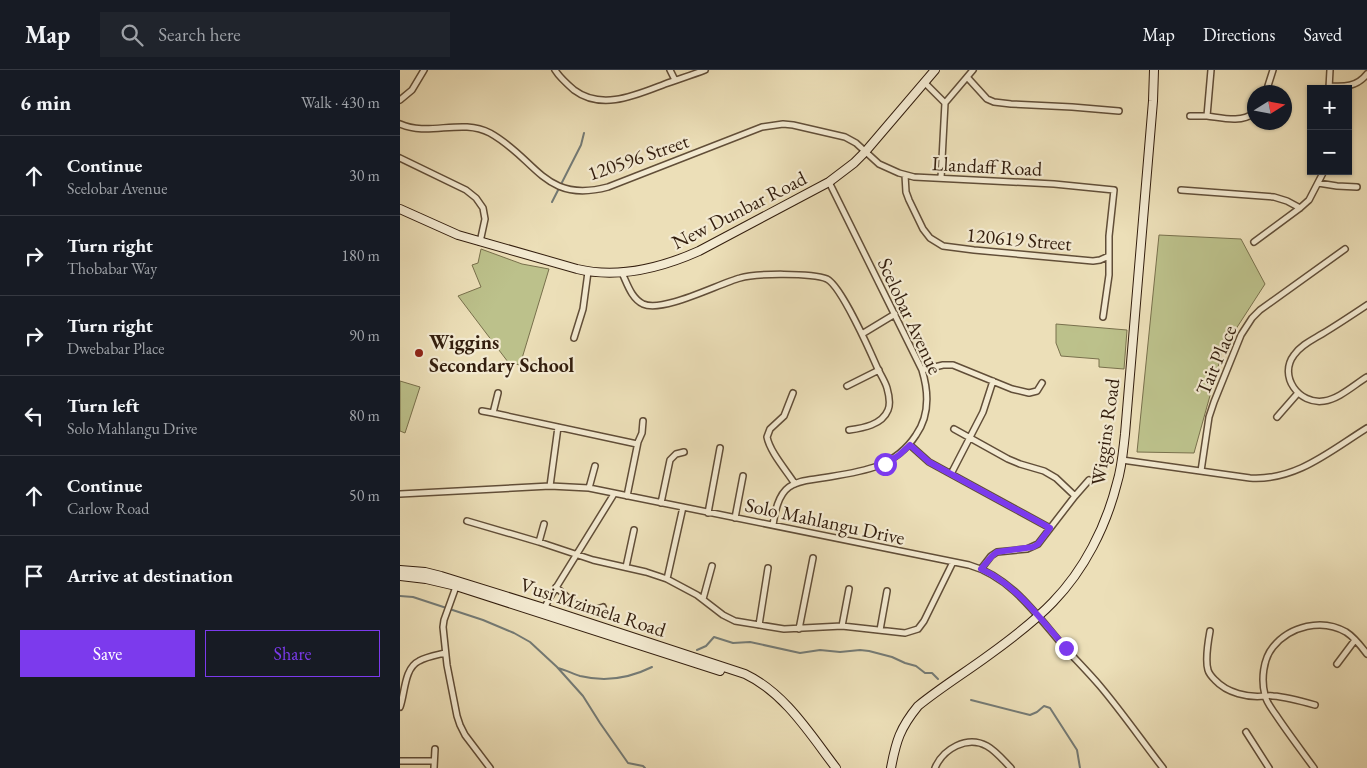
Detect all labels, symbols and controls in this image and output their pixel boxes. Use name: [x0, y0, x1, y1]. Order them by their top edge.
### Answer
search box: [100, 12, 450, 57]
text: Map: [25, 19, 70, 50]
icon: search: [118, 21, 146, 49]
text: Search here: [158, 22, 241, 47]
text: Map: [1143, 23, 1175, 46]
text: Directions: [1203, 23, 1275, 46]
text: Saved: [1303, 23, 1342, 46]
north arrow: [1247, 85, 1292, 130]
map controls: [1307, 85, 1352, 175]
button: +: [1307, 85, 1352, 130]
text: 6 min: [20, 89, 71, 116]
text: Walk · 430 m: [301, 92, 380, 113]
street label: 120596 Street: [584, 127, 693, 186]
button: −: [1307, 130, 1352, 175]
street label: Llandaff Road: [931, 150, 1044, 182]
text: Continue: [67, 153, 142, 178]
icon: ahead: [20, 162, 48, 190]
street label: New Dunbar Road: [667, 164, 812, 255]
text: 30 m: [349, 165, 380, 186]
text: Scelobar Avenue: [67, 178, 167, 199]
street label: 120619 Street: [965, 221, 1073, 257]
text: Turn right: [67, 233, 153, 258]
icon: right: [20, 242, 48, 270]
text: 180 m: [341, 245, 380, 266]
street label: Scelobar Avenue: [872, 254, 948, 379]
text: Thobabar Way: [67, 258, 157, 279]
text: Turn right: [67, 313, 153, 338]
street label: Tait Place: [1190, 321, 1242, 399]
icon: right: [20, 322, 48, 350]
text: 90 m: [349, 325, 380, 346]
place label: Wiggins Secondary School: [429, 329, 575, 378]
text: Dwebabar Place: [67, 338, 165, 359]
marker: Wiggins Secondary School: [413, 347, 425, 359]
street label: Wiggins Road: [1085, 376, 1126, 487]
text: Turn left: [67, 393, 139, 418]
icon: left: [20, 402, 48, 430]
text: 80 m: [349, 405, 380, 426]
text: Solo Mahlangu Drive: [67, 418, 197, 439]
route start: [874, 453, 897, 476]
text: Continue: [67, 473, 142, 498]
icon: ahead: [20, 482, 48, 510]
text: 50 m: [349, 485, 380, 506]
street label: Solo Mahlangu Drive: [743, 491, 908, 551]
text: Carlow Road: [67, 498, 149, 519]
icon: arrive: [20, 562, 48, 590]
text: Arrive at destination: [67, 563, 233, 588]
street label: Vusi Mzimela Road: [517, 571, 670, 643]
button: Save: [20, 630, 195, 677]
button: Share: [205, 630, 380, 677]
route end: [1055, 637, 1078, 660]

